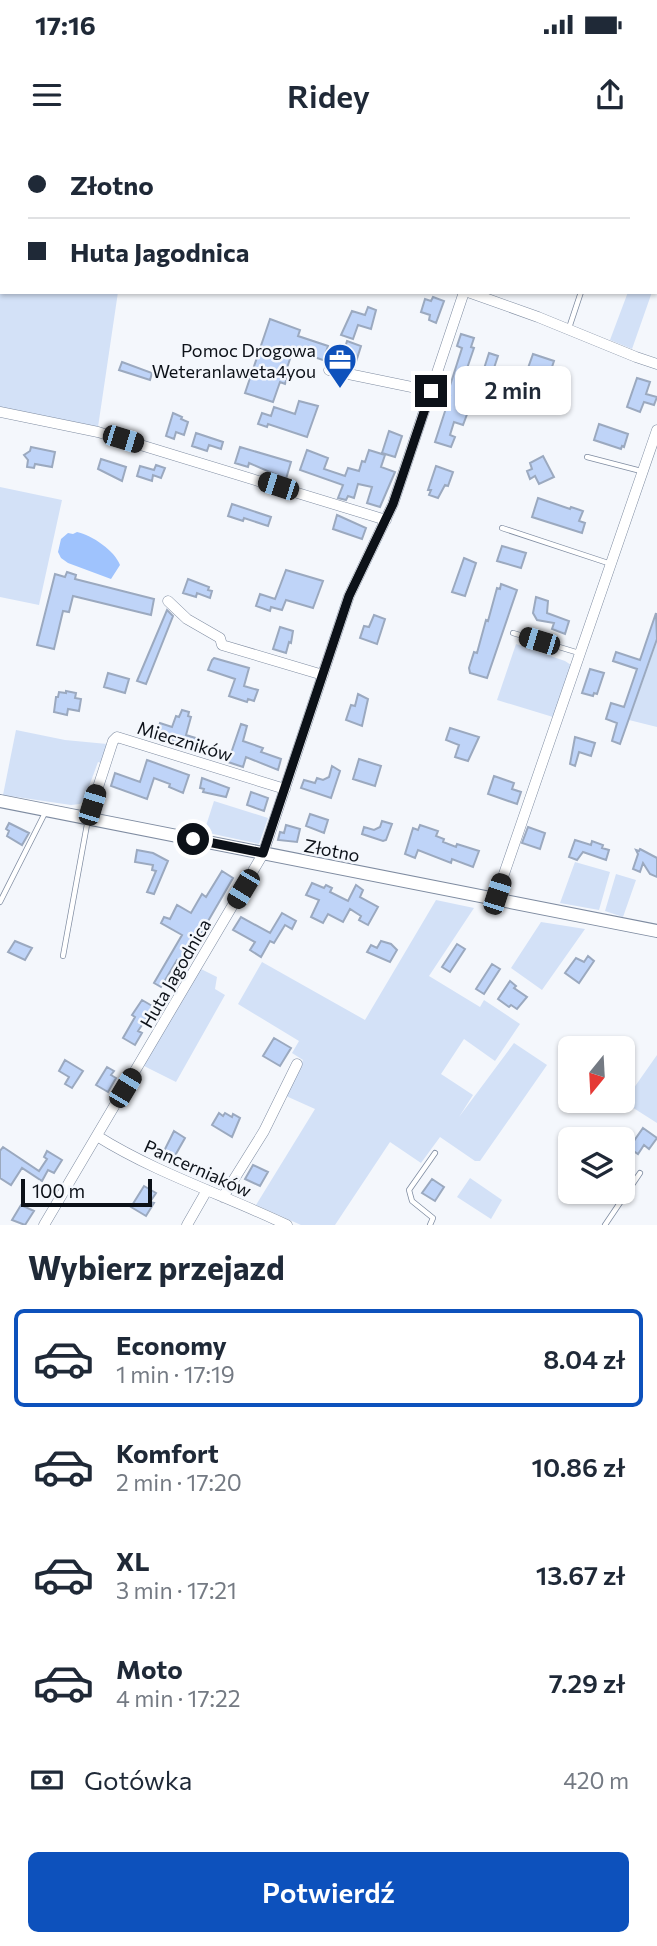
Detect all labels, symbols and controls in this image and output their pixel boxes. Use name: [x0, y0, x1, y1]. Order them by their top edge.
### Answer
text: 17:16: [35, 9, 96, 40]
text: Ridey: [287, 75, 370, 115]
icon: menu: [28, 76, 66, 114]
icon: share: [591, 76, 629, 114]
text: Złotno: [70, 169, 154, 200]
text: Huta Jagodnica: [70, 236, 249, 267]
place label: Pomoc Drogowa Weteranlaweta4you: [152, 339, 316, 382]
office icon: Pomoc Drogowa Weteranlaweta4you: [321, 341, 359, 390]
callout: 2 min: [456, 366, 571, 416]
route end: [415, 375, 447, 407]
text: 2 min: [485, 376, 541, 404]
car: [100, 423, 147, 455]
car: [255, 470, 302, 502]
car: [516, 625, 563, 657]
street label: Mieczników: [135, 716, 235, 766]
car: [76, 782, 109, 828]
route start: [177, 823, 209, 855]
street label: Złotno: [302, 834, 362, 866]
car: [224, 866, 263, 912]
car: [481, 871, 514, 917]
street label: Huta Jagodnica: [135, 914, 215, 1032]
north arrow: [558, 1036, 635, 1113]
map controls: [558, 1036, 635, 1204]
car: [106, 1065, 145, 1111]
button: layers: [558, 1127, 635, 1204]
street label: Pancerniaków: [141, 1135, 255, 1201]
scale bar: [21, 1176, 152, 1208]
text: 100 m: [32, 1179, 85, 1202]
text: Wybierz przejazd: [28, 1247, 285, 1287]
icon: car: [32, 1327, 95, 1390]
text: Economy: [116, 1329, 227, 1360]
text: 8.04 zł: [543, 1343, 625, 1374]
text: 1 min · 17:19: [116, 1360, 235, 1388]
icon: car: [32, 1435, 95, 1498]
text: Komfort: [116, 1437, 219, 1468]
text: 10.86 zł: [532, 1451, 625, 1482]
text: 2 min · 17:20: [116, 1468, 242, 1496]
icon: car: [32, 1543, 95, 1606]
text: XL: [116, 1545, 150, 1576]
text: 13.67 zł: [536, 1559, 625, 1590]
text: 3 min · 17:21: [116, 1576, 237, 1604]
icon: car: [32, 1651, 95, 1714]
text: Moto: [116, 1653, 183, 1684]
text: 7.29 zł: [549, 1667, 625, 1698]
text: 4 min · 17:22: [116, 1684, 241, 1712]
icon: cash: [28, 1761, 66, 1799]
text: Gotówka: [84, 1764, 192, 1795]
text: 420 m: [563, 1766, 629, 1794]
button: Potwierdź: [28, 1852, 629, 1932]

